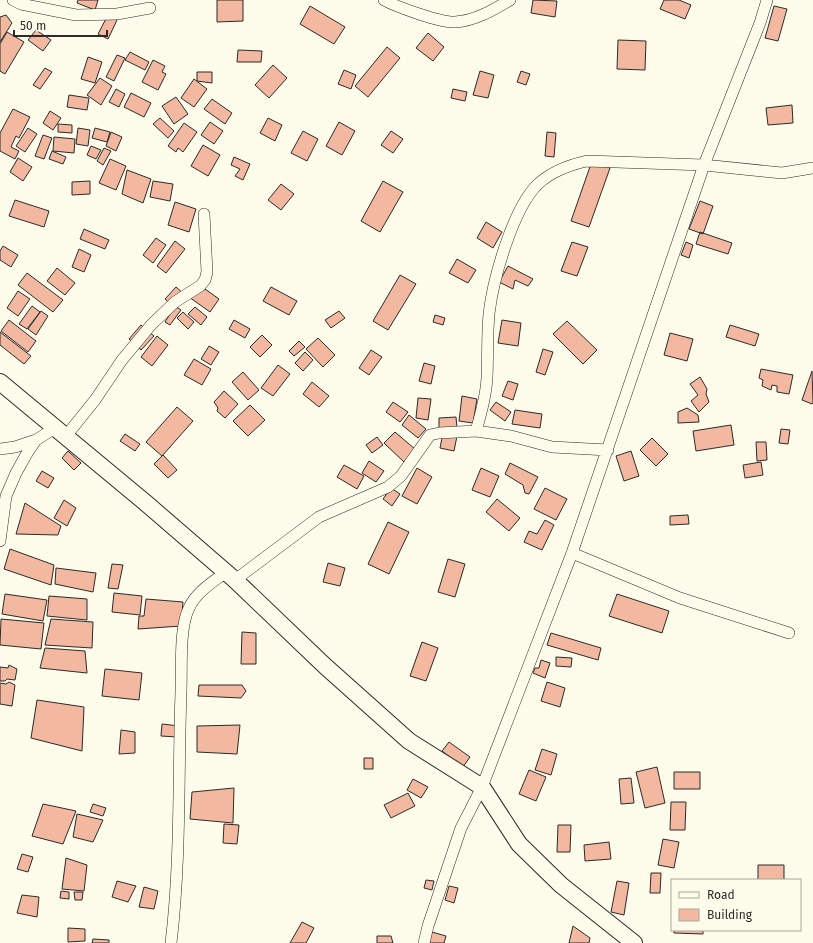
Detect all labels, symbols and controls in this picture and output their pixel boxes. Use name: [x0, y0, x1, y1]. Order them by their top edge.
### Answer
scale bar: [14, 12, 107, 38]
text: 50 m: [20, 19, 46, 33]
legend: [671, 879, 801, 931]
text: Road: [707, 888, 735, 902]
text: Building: [707, 908, 753, 922]

